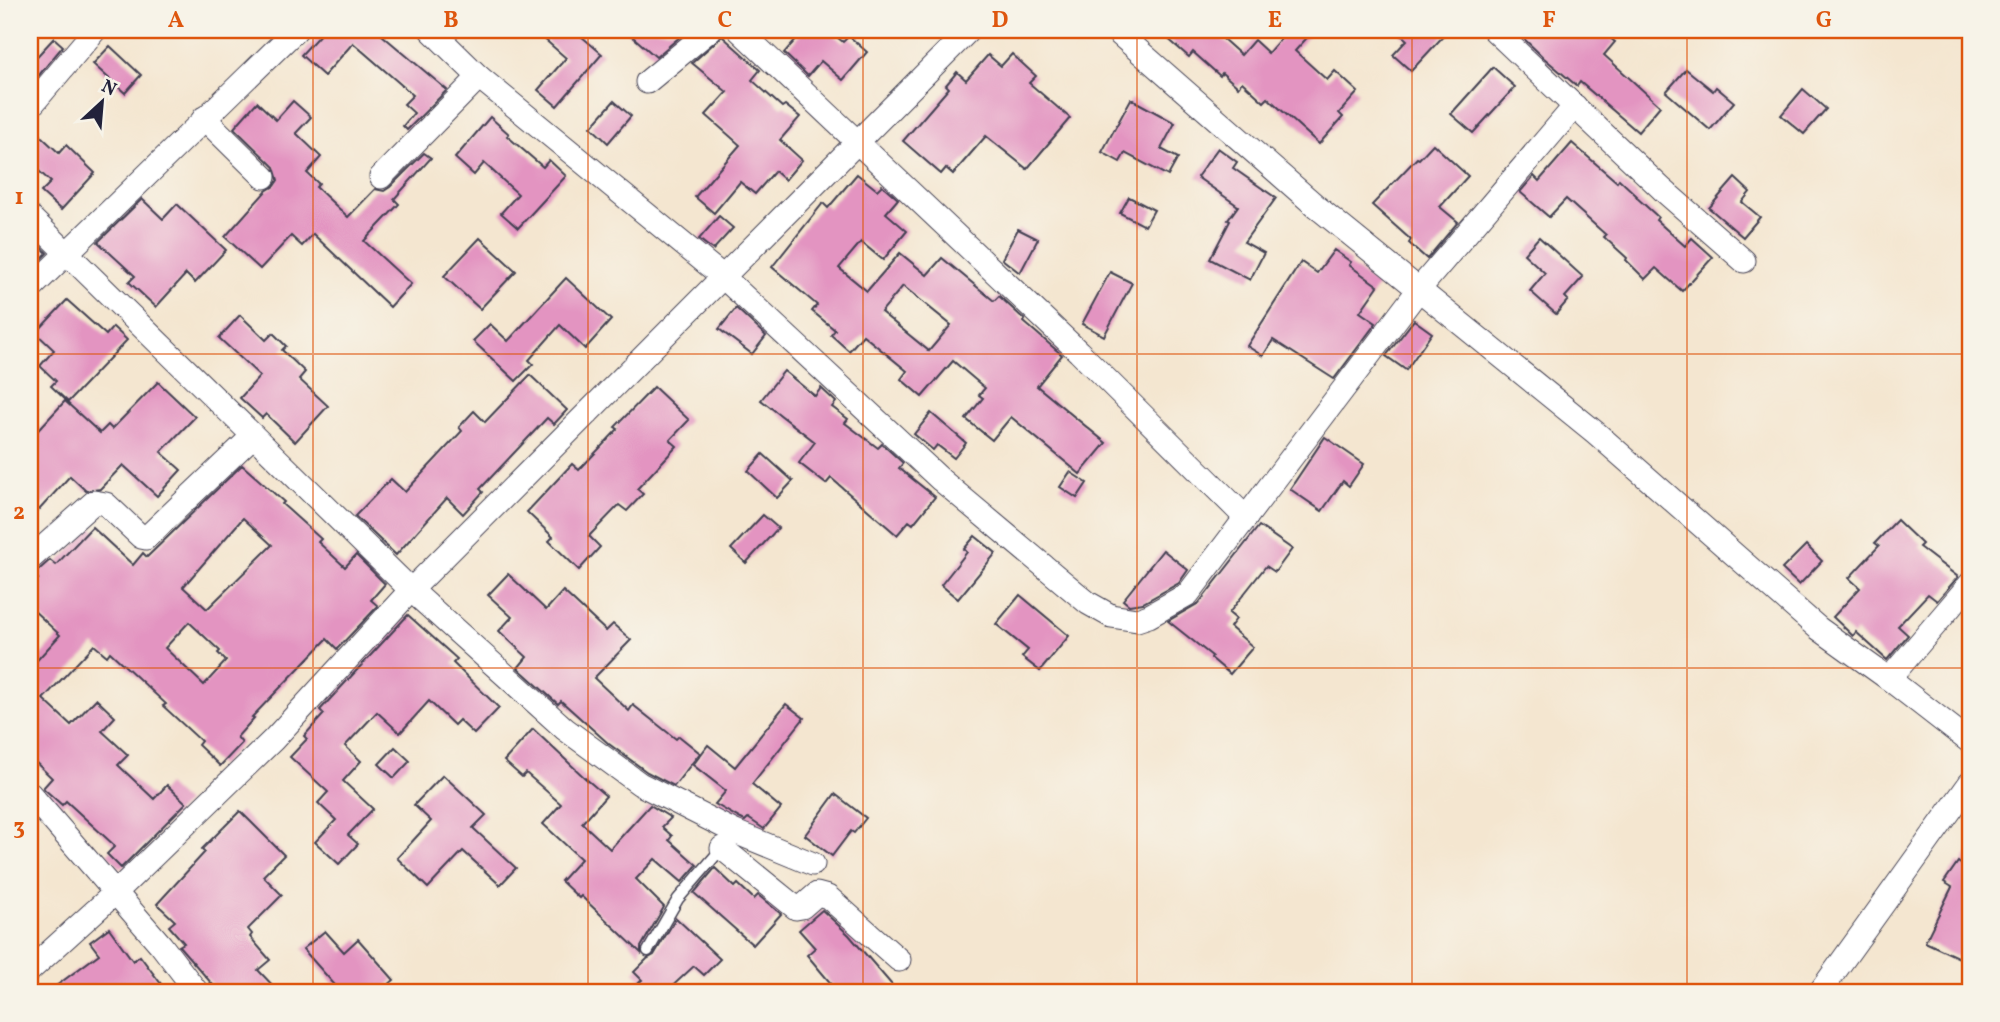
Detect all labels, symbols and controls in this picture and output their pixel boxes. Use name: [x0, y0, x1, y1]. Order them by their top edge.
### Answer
text: A: [168, 5, 184, 37]
text: B: [443, 5, 459, 37]
text: C: [718, 5, 732, 37]
text: D: [992, 5, 1009, 37]
text: E: [1268, 5, 1282, 37]
text: F: [1542, 5, 1556, 37]
text: G: [1816, 5, 1832, 37]
north arrow: [66, 66, 136, 136]
text: N: [97, 74, 121, 103]
text: 1: [14, 182, 24, 214]
text: 2: [13, 497, 25, 529]
text: 3: [13, 812, 25, 844]

